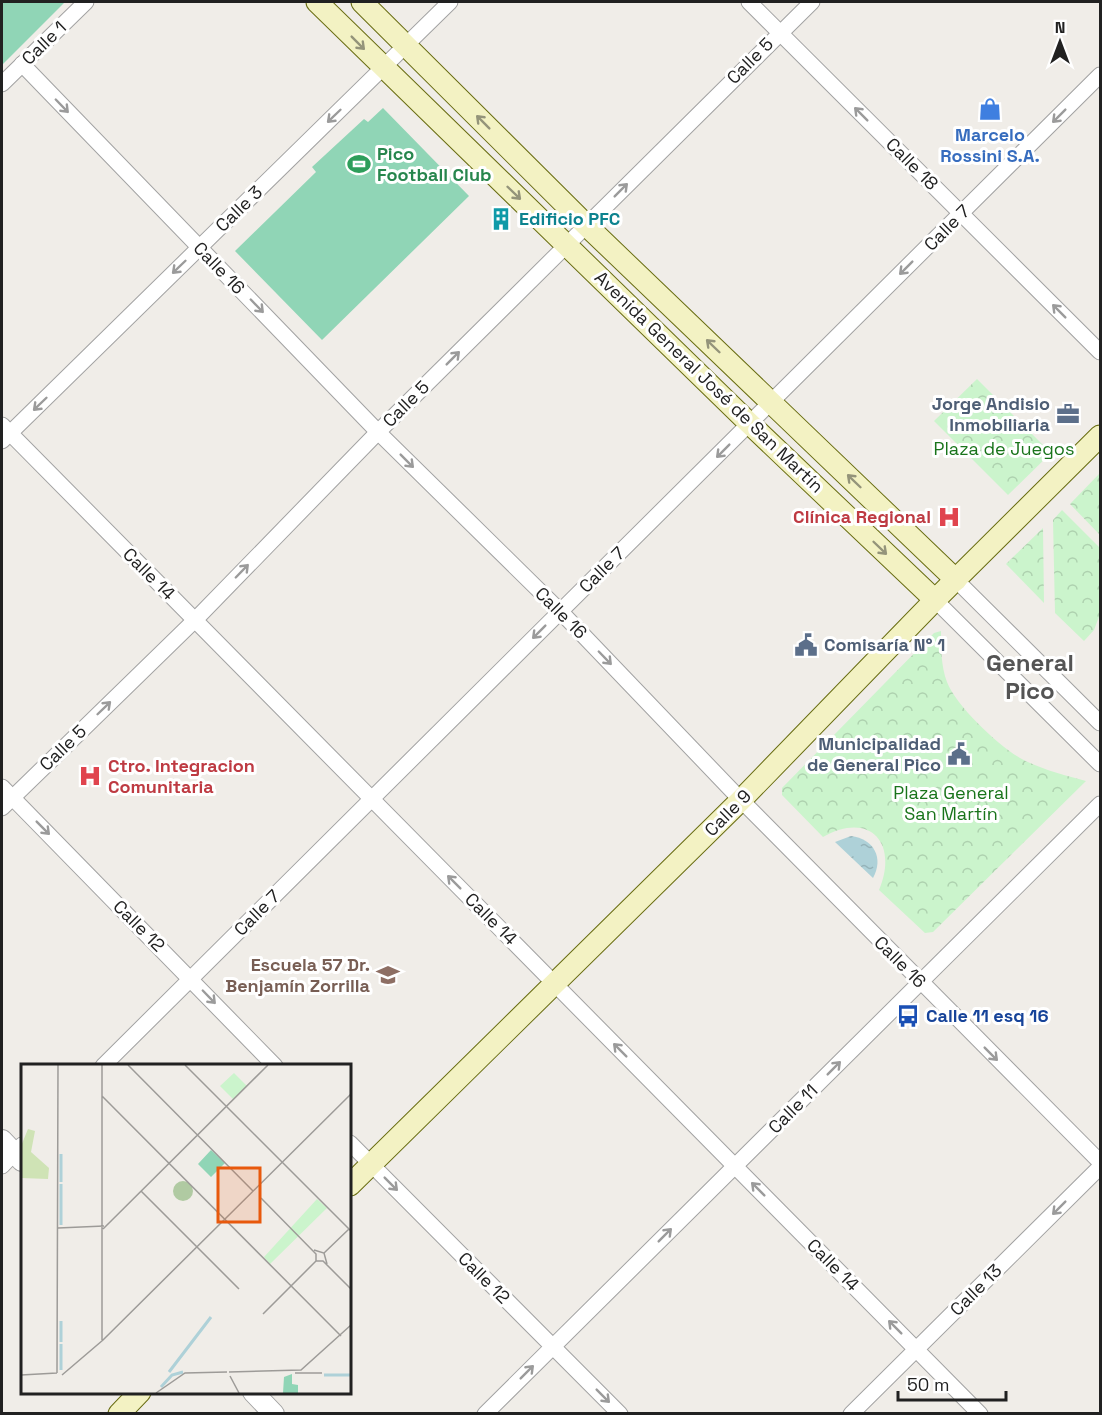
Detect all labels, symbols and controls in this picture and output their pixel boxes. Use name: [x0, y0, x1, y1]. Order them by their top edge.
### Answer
north arrow: [1030, 12, 1090, 72]
street label: Calle 1: [16, 16, 71, 70]
text: N: [1055, 17, 1065, 38]
street label: Calle 5: [721, 32, 778, 89]
one-way arrow: [351, 35, 366, 50]
shop icon: Marcelo Rossini S.A.: [977, 96, 1003, 122]
one-way arrow: [55, 99, 70, 114]
one-way arrow: [854, 106, 869, 121]
one-way arrow: [326, 109, 341, 124]
one-way arrow: [1052, 109, 1066, 124]
one-way arrow: [475, 115, 490, 130]
place label: Marcelo Rossini S.A.: [940, 123, 1040, 167]
street label: Calle 18: [881, 133, 943, 195]
place label: Pico Football Club: [377, 142, 491, 186]
sports icon: Pico Football Club: [346, 151, 372, 177]
street label: Calle 3: [210, 181, 267, 237]
one-way arrow: [613, 183, 628, 198]
one-way arrow: [506, 186, 521, 200]
street label: Calle 7: [919, 200, 975, 256]
building icon: Edificio PFC: [488, 206, 514, 232]
place label: Edificio PFC: [519, 207, 620, 230]
street label: Calle 16: [189, 236, 250, 299]
one-way arrow: [171, 260, 186, 274]
one-way arrow: [898, 261, 913, 276]
street label: Avenida General José de San Martín: [590, 266, 829, 497]
one-way arrow: [249, 299, 264, 314]
one-way arrow: [1052, 303, 1066, 318]
one-way arrow: [705, 339, 720, 353]
one-way arrow: [445, 350, 460, 365]
street label: Calle 5: [377, 375, 434, 432]
place label: Jorge Andisio Inmobiliaria: [932, 392, 1051, 436]
one-way arrow: [32, 396, 47, 411]
office icon: Jorge Andisio Inmobiliaria: [1055, 401, 1081, 427]
park label: Plaza de Juegos: [934, 437, 1074, 460]
one-way arrow: [716, 444, 731, 458]
one-way arrow: [400, 454, 415, 468]
one-way arrow: [846, 474, 861, 488]
hospital icon: Clínica Regional: [936, 504, 962, 530]
place label: Clínica Regional: [793, 505, 931, 528]
one-way arrow: [872, 541, 887, 555]
street label: Calle 7: [574, 542, 630, 598]
street label: Calle 14: [118, 543, 180, 605]
one-way arrow: [235, 564, 249, 579]
street label: Calle 16: [530, 582, 592, 644]
one-way arrow: [532, 624, 547, 639]
public building icon: Comisaría N° 1: [793, 632, 819, 658]
place label: Comisaría N° 1: [824, 633, 945, 656]
district label: General Pico: [986, 647, 1074, 706]
one-way arrow: [598, 650, 612, 665]
one-way arrow: [96, 701, 111, 716]
street label: Calle 5: [34, 720, 91, 776]
place label: Municipalidad de General Pico: [807, 732, 941, 776]
public building icon: Municipalidad de General Pico: [946, 741, 972, 767]
place label: Ctro. Integracion Comunitaria: [108, 754, 255, 798]
hospital icon: Ctro. Integracion Comunitaria: [77, 763, 103, 789]
park label: Plaza General San Martín: [893, 781, 1009, 825]
street label: Calle 9: [699, 784, 756, 841]
one-way arrow: [35, 821, 50, 836]
one-way arrow: [446, 874, 461, 889]
street label: Calle 7: [229, 885, 285, 941]
street label: Calle 14: [460, 888, 522, 950]
street label: Calle 12: [108, 895, 170, 957]
street label: Calle 16: [869, 931, 931, 993]
place label: Escuela 57 Dr. Benjamín Zorrilla: [225, 953, 371, 997]
school or university icon: Escuela 57 Dr. Benjamín Zorrilla: [375, 962, 401, 988]
one-way arrow: [202, 990, 216, 1005]
bus stop icon: Calle 11 esq 16: [895, 1003, 921, 1029]
place label: Calle 11 esq 16: [926, 1004, 1049, 1027]
one-way arrow: [613, 1043, 628, 1057]
one-way arrow: [984, 1046, 999, 1061]
one-way arrow: [826, 1061, 841, 1076]
inset map: [21, 1064, 351, 1394]
street label: Calle 11: [763, 1079, 822, 1138]
one-way arrow: [383, 1177, 398, 1192]
one-way arrow: [750, 1181, 765, 1196]
one-way arrow: [1051, 1201, 1066, 1216]
one-way arrow: [658, 1228, 673, 1243]
street label: Calle 14: [802, 1234, 864, 1296]
street label: Calle 12: [453, 1247, 515, 1309]
street label: Calle 13: [945, 1259, 1007, 1321]
one-way arrow: [887, 1320, 902, 1335]
scale bar: [898, 1364, 1006, 1402]
one-way arrow: [519, 1365, 534, 1380]
text: 50 m: [907, 1373, 949, 1396]
one-way arrow: [595, 1389, 610, 1404]

